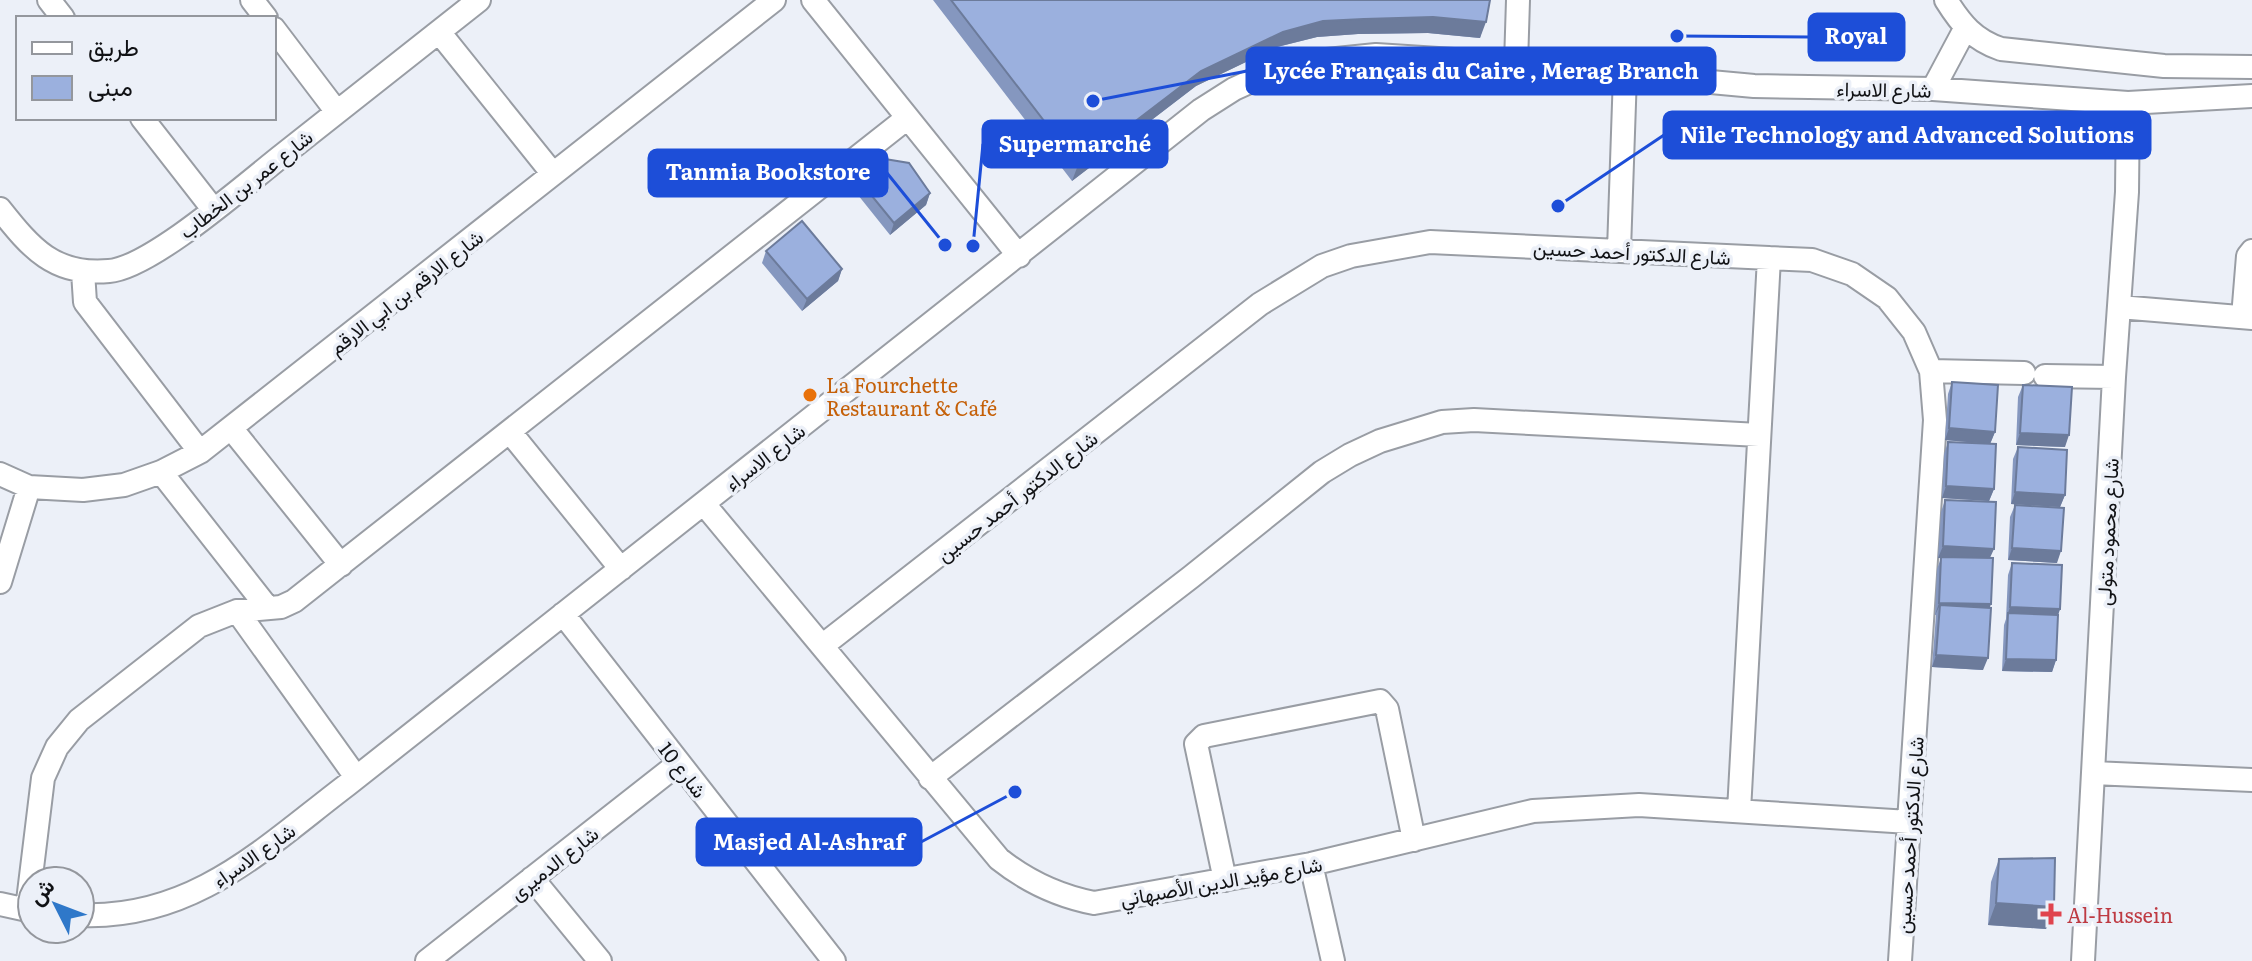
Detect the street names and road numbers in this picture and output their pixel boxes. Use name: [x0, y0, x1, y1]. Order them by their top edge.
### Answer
street label: شارع الاسراء: [1836, 72, 1932, 105]
street label: شارع عمر بن الخطاب: [172, 121, 319, 246]
street label: شارع الارقم بن ابي الارقم: [321, 221, 491, 364]
street label: شارع الدكتور أحمد حسين: [1532, 231, 1731, 272]
street label: شارع الاسراء: [717, 415, 811, 498]
street label: شارع الدكتور أحمد حسين: [929, 422, 1104, 568]
street label: شارع محمود متولى: [2087, 457, 2126, 607]
street label: شارع 10: [652, 735, 716, 804]
street label: شارع الدكتور أحمد حسين: [1886, 735, 1931, 935]
street label: شارع الاسراء: [205, 814, 301, 894]
street label: شارع الدميرى: [502, 818, 604, 907]
street label: شارع مؤيد الدين الأصبهاني: [1118, 847, 1325, 916]

